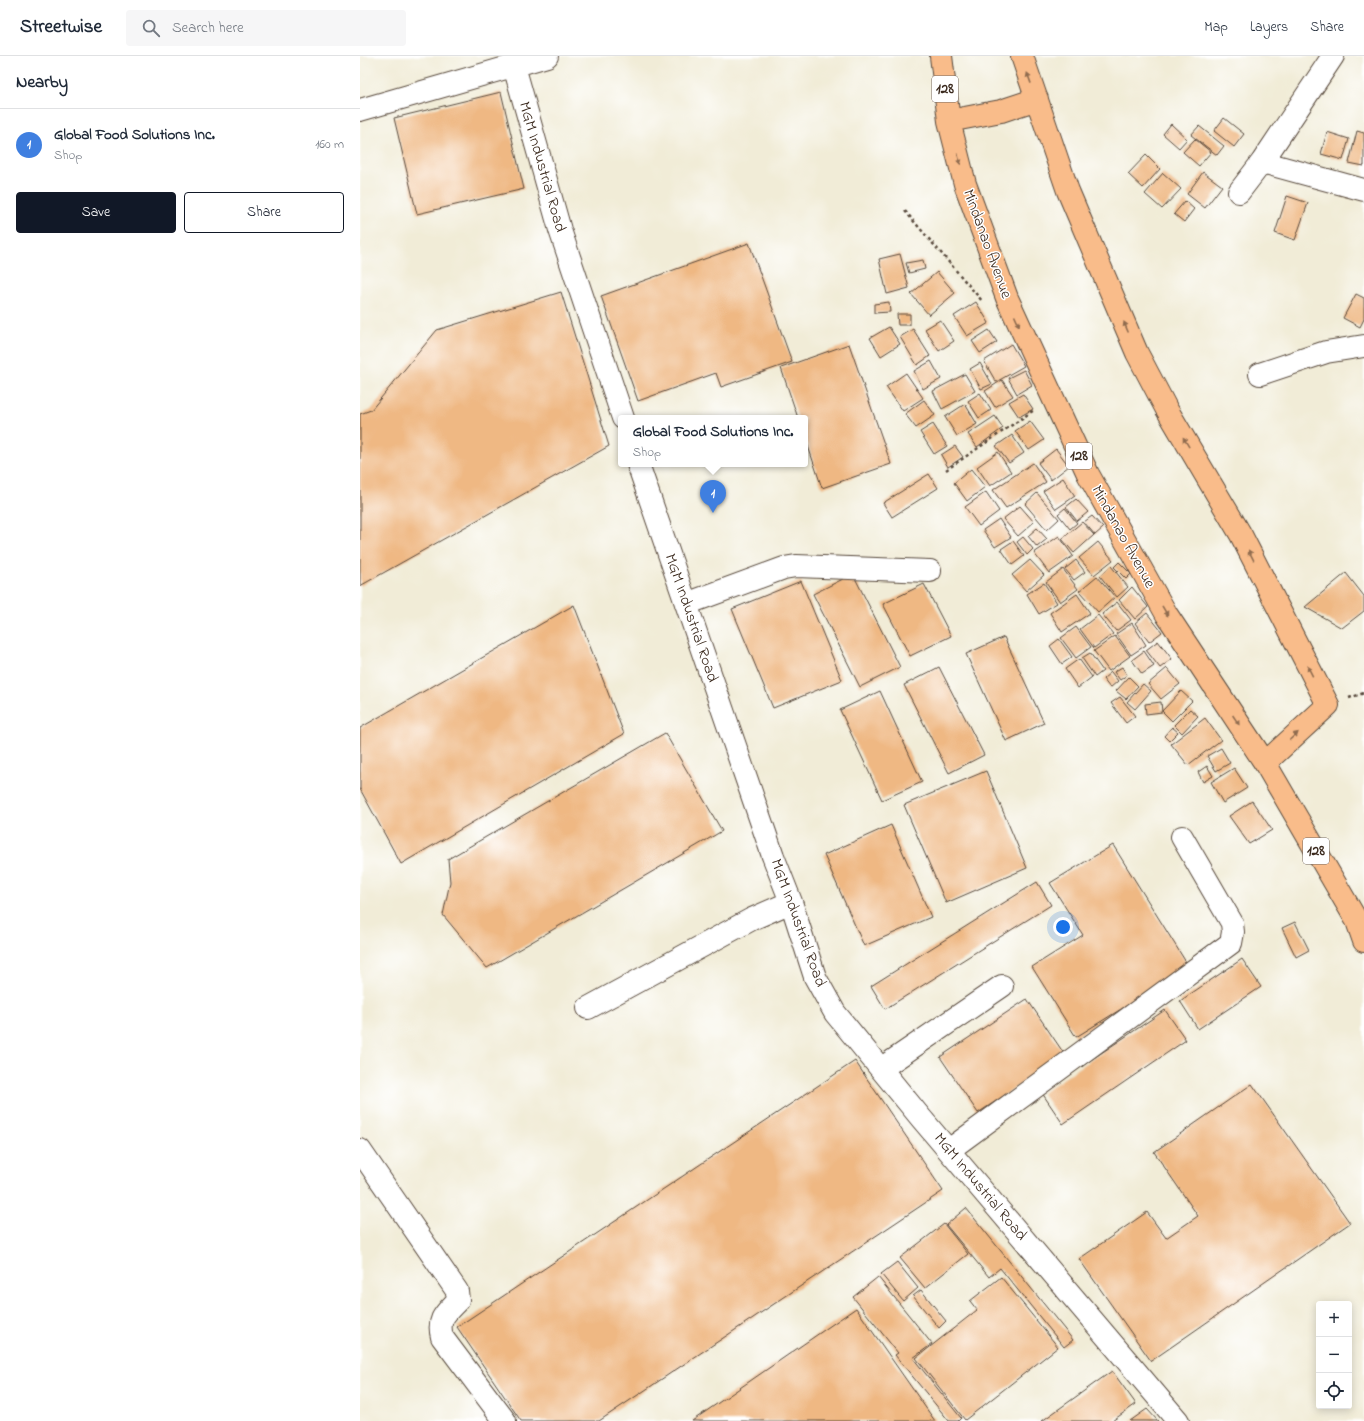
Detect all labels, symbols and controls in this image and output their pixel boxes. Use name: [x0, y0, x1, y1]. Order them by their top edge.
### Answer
search box: [126, 10, 406, 46]
text: Streetwise: [20, 14, 102, 41]
icon: search: [140, 17, 162, 39]
text: Search here: [172, 17, 244, 39]
text: Map: [1204, 17, 1228, 38]
text: Layers: [1250, 17, 1288, 38]
text: Share: [1310, 17, 1344, 38]
text: Nearby: [16, 70, 68, 95]
one-way arrow: [1026, 71, 1032, 83]
road number: 128: [932, 76, 958, 102]
street label: MGM Industrial Road: [512, 99, 572, 235]
text: Global Food Solutions Inc.: [54, 124, 215, 146]
text: 1: [27, 135, 31, 154]
text: 160 m: [315, 135, 344, 154]
text: Shop: [54, 146, 82, 165]
one-way arrow: [956, 153, 962, 166]
street label: Mindanao Avenue: [956, 186, 1018, 303]
button: Save: [16, 192, 176, 233]
button: Share: [184, 192, 344, 233]
one-way arrow: [1014, 315, 1020, 326]
one-way arrow: [1123, 320, 1129, 332]
popup: [618, 415, 808, 467]
text: Global Food Solutions Inc.: [633, 421, 793, 443]
one-way arrow: [1183, 436, 1190, 448]
text: Shop: [633, 443, 661, 462]
road number: 128: [1066, 443, 1092, 469]
pin: 1: [700, 480, 726, 513]
street label: Mindanao Avenue: [1085, 481, 1162, 594]
one-way arrow: [1248, 549, 1254, 560]
street label: MGM Industrial Road: [658, 550, 724, 686]
one-way arrow: [1161, 605, 1168, 617]
one-way arrow: [1307, 665, 1313, 676]
one-way arrow: [1232, 715, 1240, 725]
one-way arrow: [1289, 732, 1299, 741]
road number: 128: [1303, 838, 1329, 864]
street label: MGM Industrial Road: [764, 856, 832, 990]
your location: [1053, 917, 1073, 937]
street label: MGM Industrial Road: [928, 1128, 1032, 1246]
map controls: [1316, 1301, 1352, 1409]
button: +: [1316, 1301, 1352, 1337]
button: −: [1316, 1337, 1352, 1373]
button: locate: [1316, 1373, 1352, 1409]

